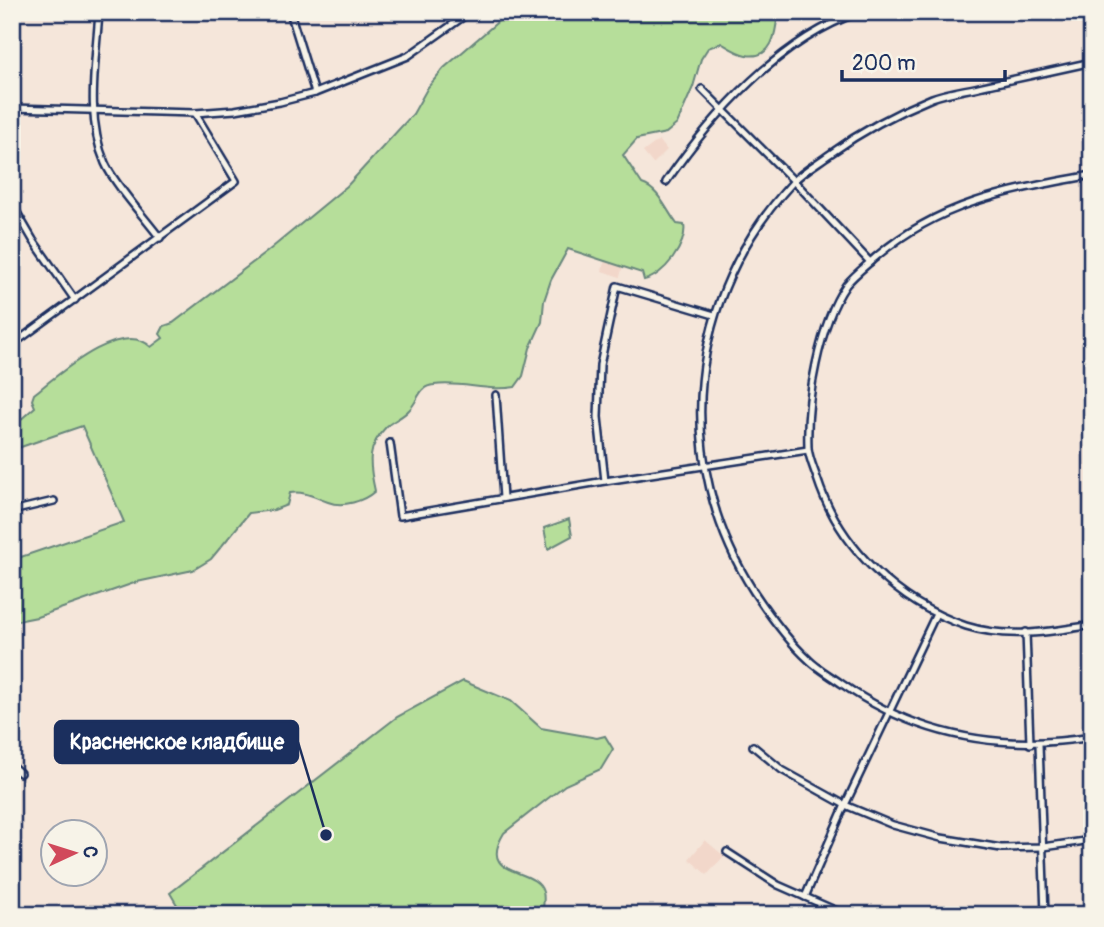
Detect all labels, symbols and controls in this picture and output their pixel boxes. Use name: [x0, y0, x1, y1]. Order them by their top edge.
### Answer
scale bar: [842, 38, 1004, 82]
text: 200 m: [852, 50, 916, 77]
callout: Красненское кладбище: [55, 721, 298, 763]
text: Красненское кладбище: [70, 729, 285, 756]
north arrow: [38, 818, 108, 888]
text: С: [78, 845, 102, 859]

